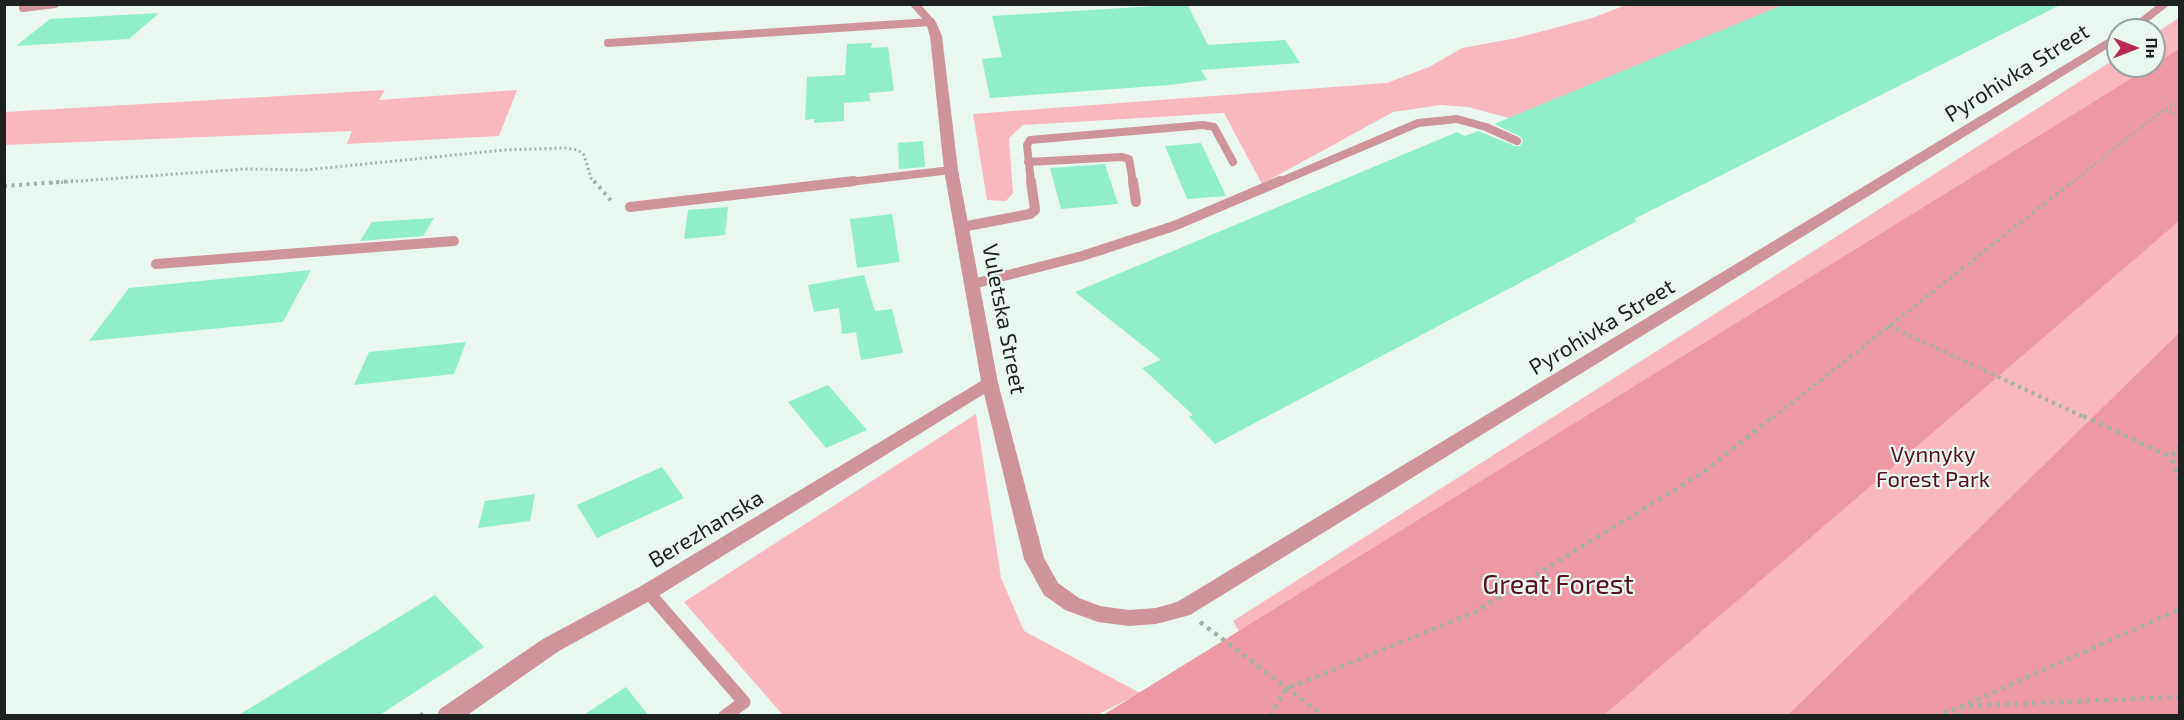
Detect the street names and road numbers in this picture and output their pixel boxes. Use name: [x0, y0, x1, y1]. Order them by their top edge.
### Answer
street label: Pyrohivka Street: [1940, 18, 2094, 128]
street label: Vuletska Street: [976, 242, 1032, 396]
street label: Pyrohivka Street: [1525, 273, 1679, 381]
street label: Berezhanska: [644, 484, 768, 574]

